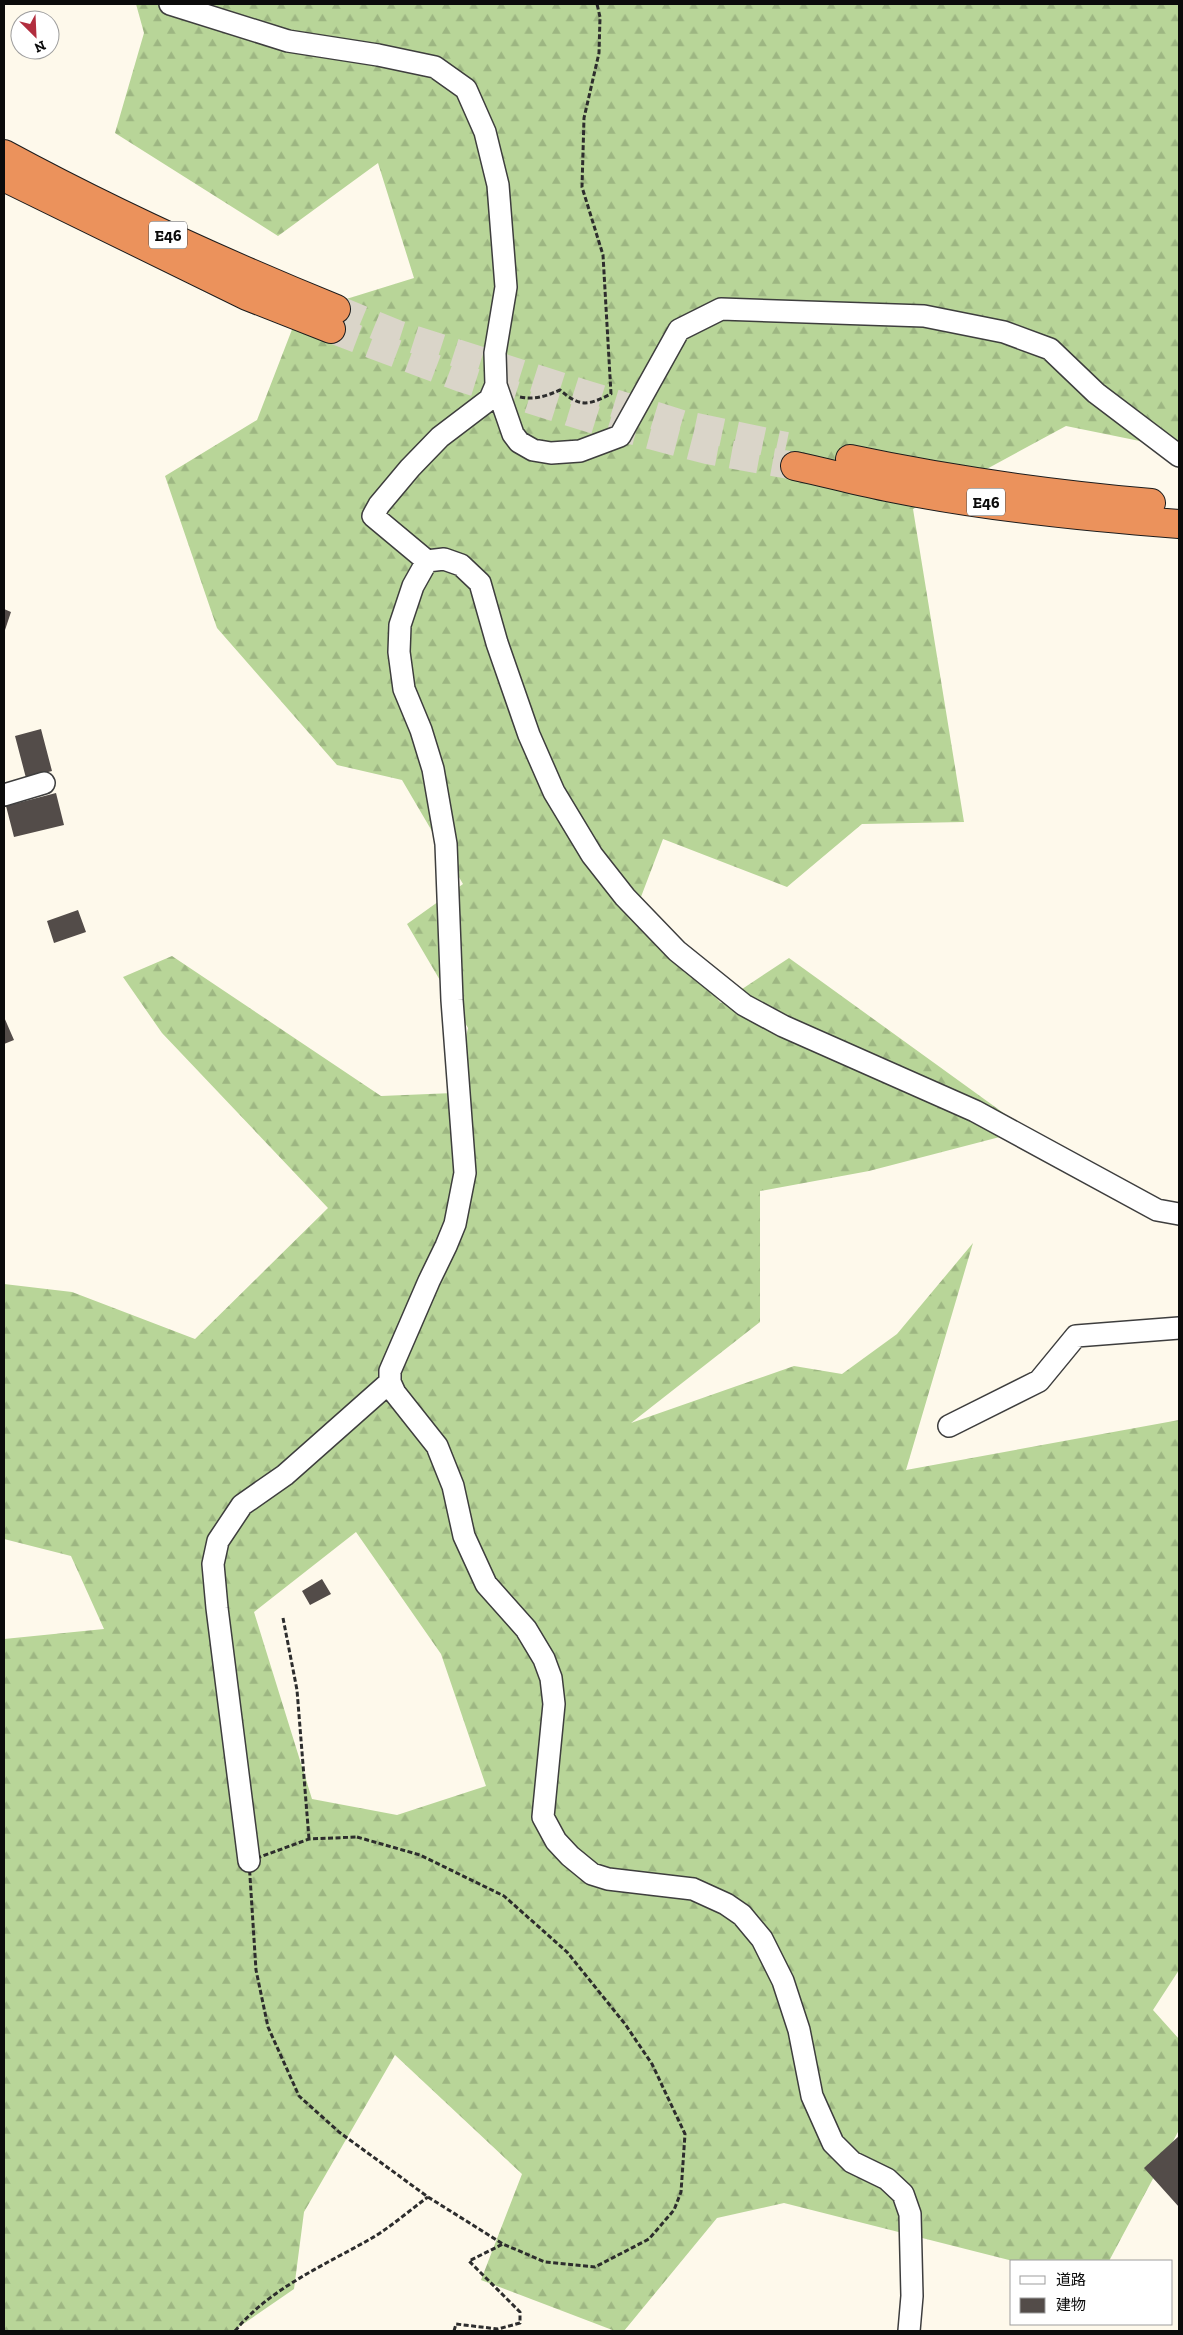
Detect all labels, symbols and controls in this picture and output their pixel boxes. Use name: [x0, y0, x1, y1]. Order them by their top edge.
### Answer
north arrow: [10, 10, 60, 60]
text: N: [31, 36, 48, 56]
road number: E46: [149, 222, 187, 248]
road number: E46: [967, 488, 1005, 516]
legend: [1010, 2260, 1173, 2325]
text: 道路: [1056, 2271, 1086, 2289]
text: 建物: [1056, 2296, 1086, 2314]

